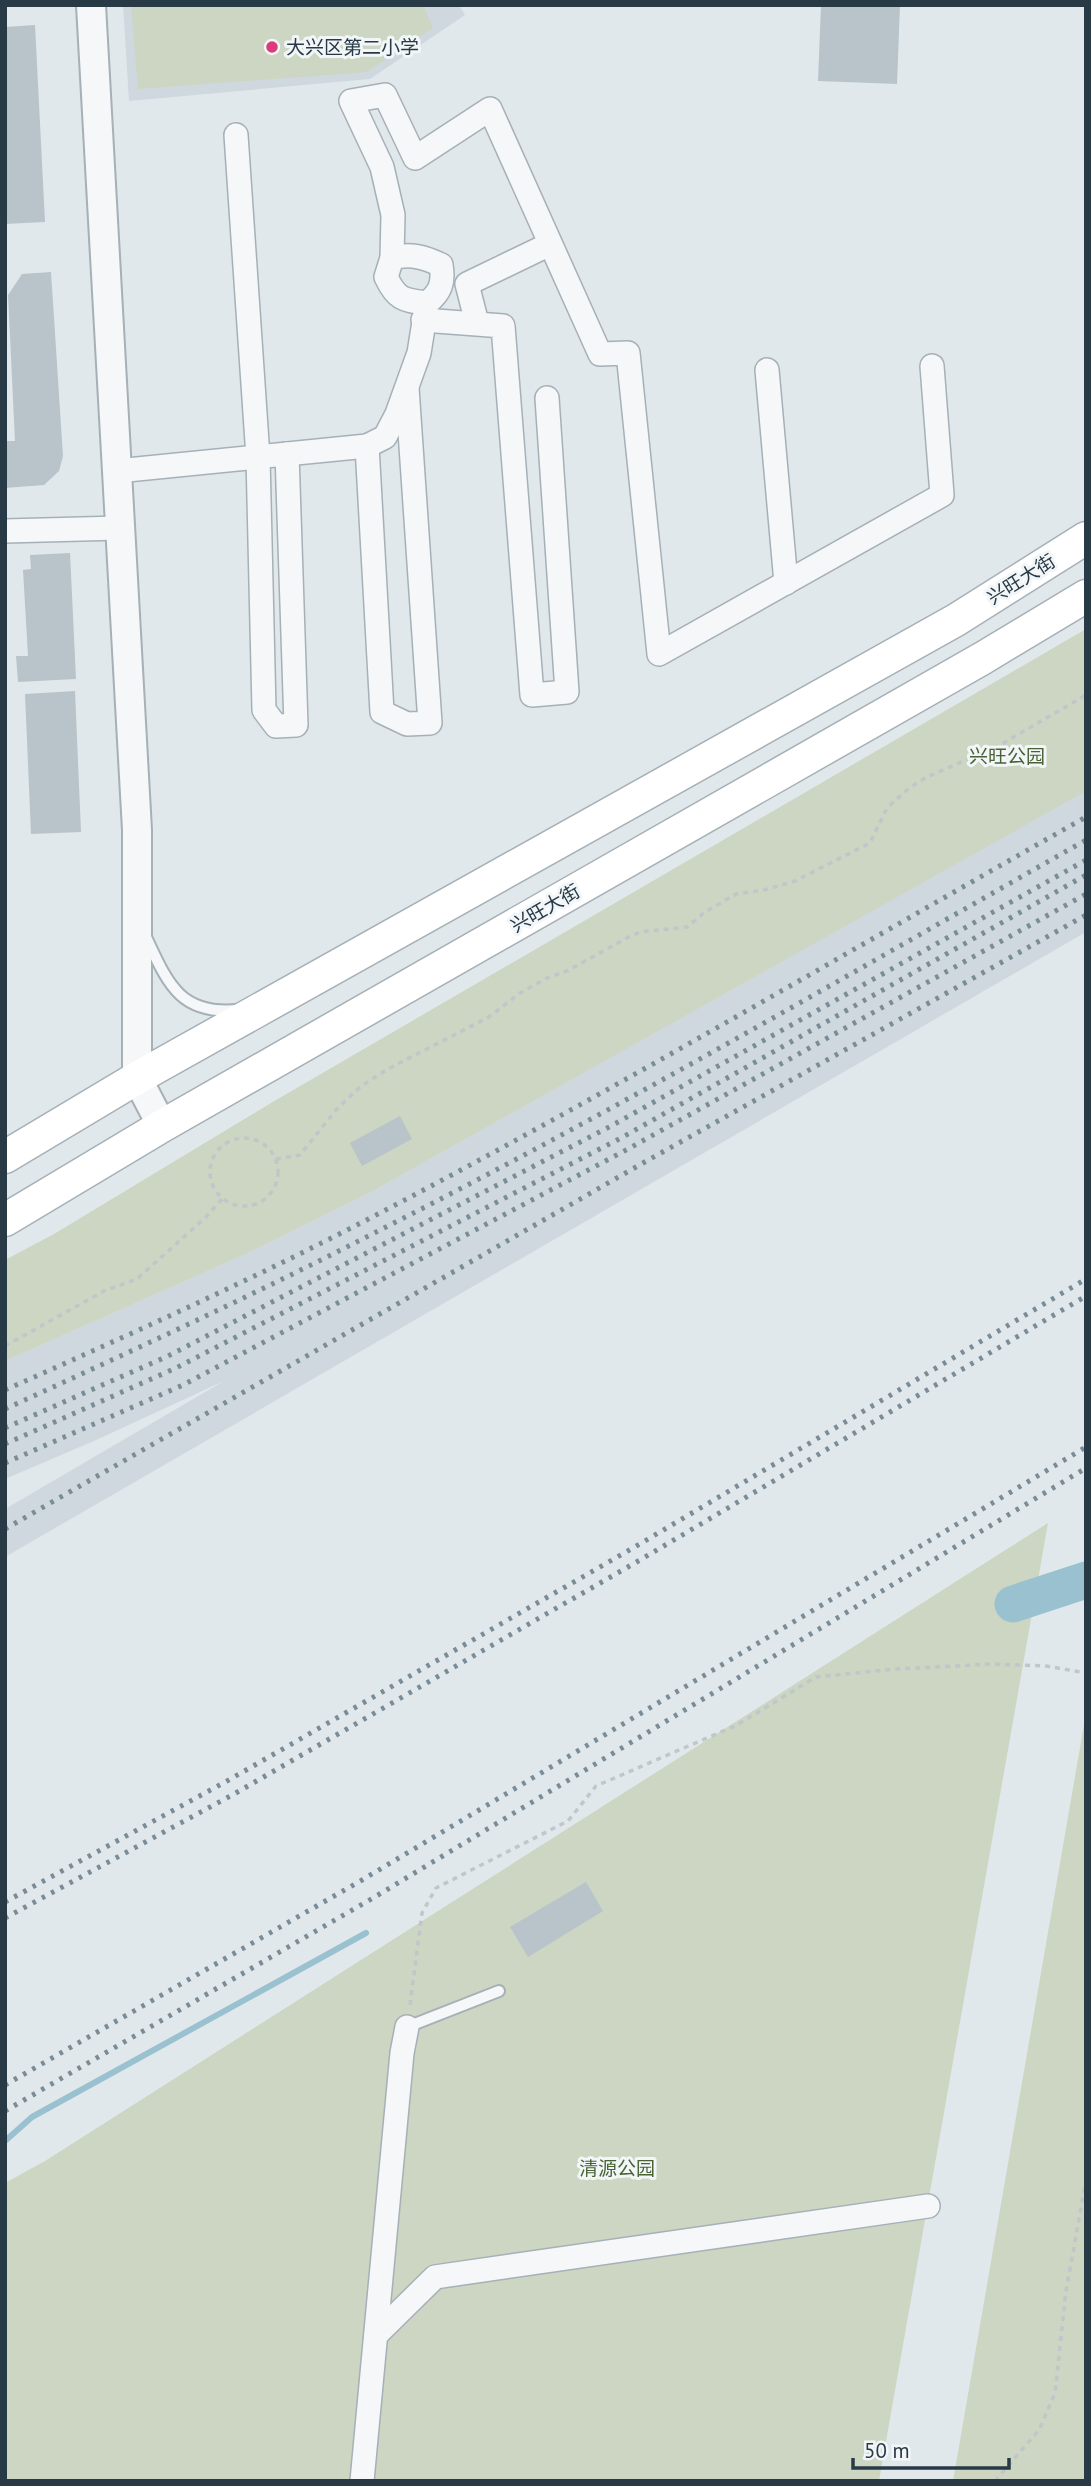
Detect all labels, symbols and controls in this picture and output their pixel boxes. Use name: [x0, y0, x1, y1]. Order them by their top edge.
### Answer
place label: 大兴区第二小学: [286, 35, 419, 59]
marker: 大兴区第二小学: [264, 39, 280, 55]
street label: 兴旺大街: [982, 549, 1060, 609]
park label: 兴旺公园: [969, 744, 1045, 768]
street label: 兴旺大街: [506, 879, 584, 937]
park label: 清源公园: [579, 2156, 655, 2180]
scale bar: [853, 2426, 1009, 2470]
text: 50 m: [864, 2437, 910, 2464]

